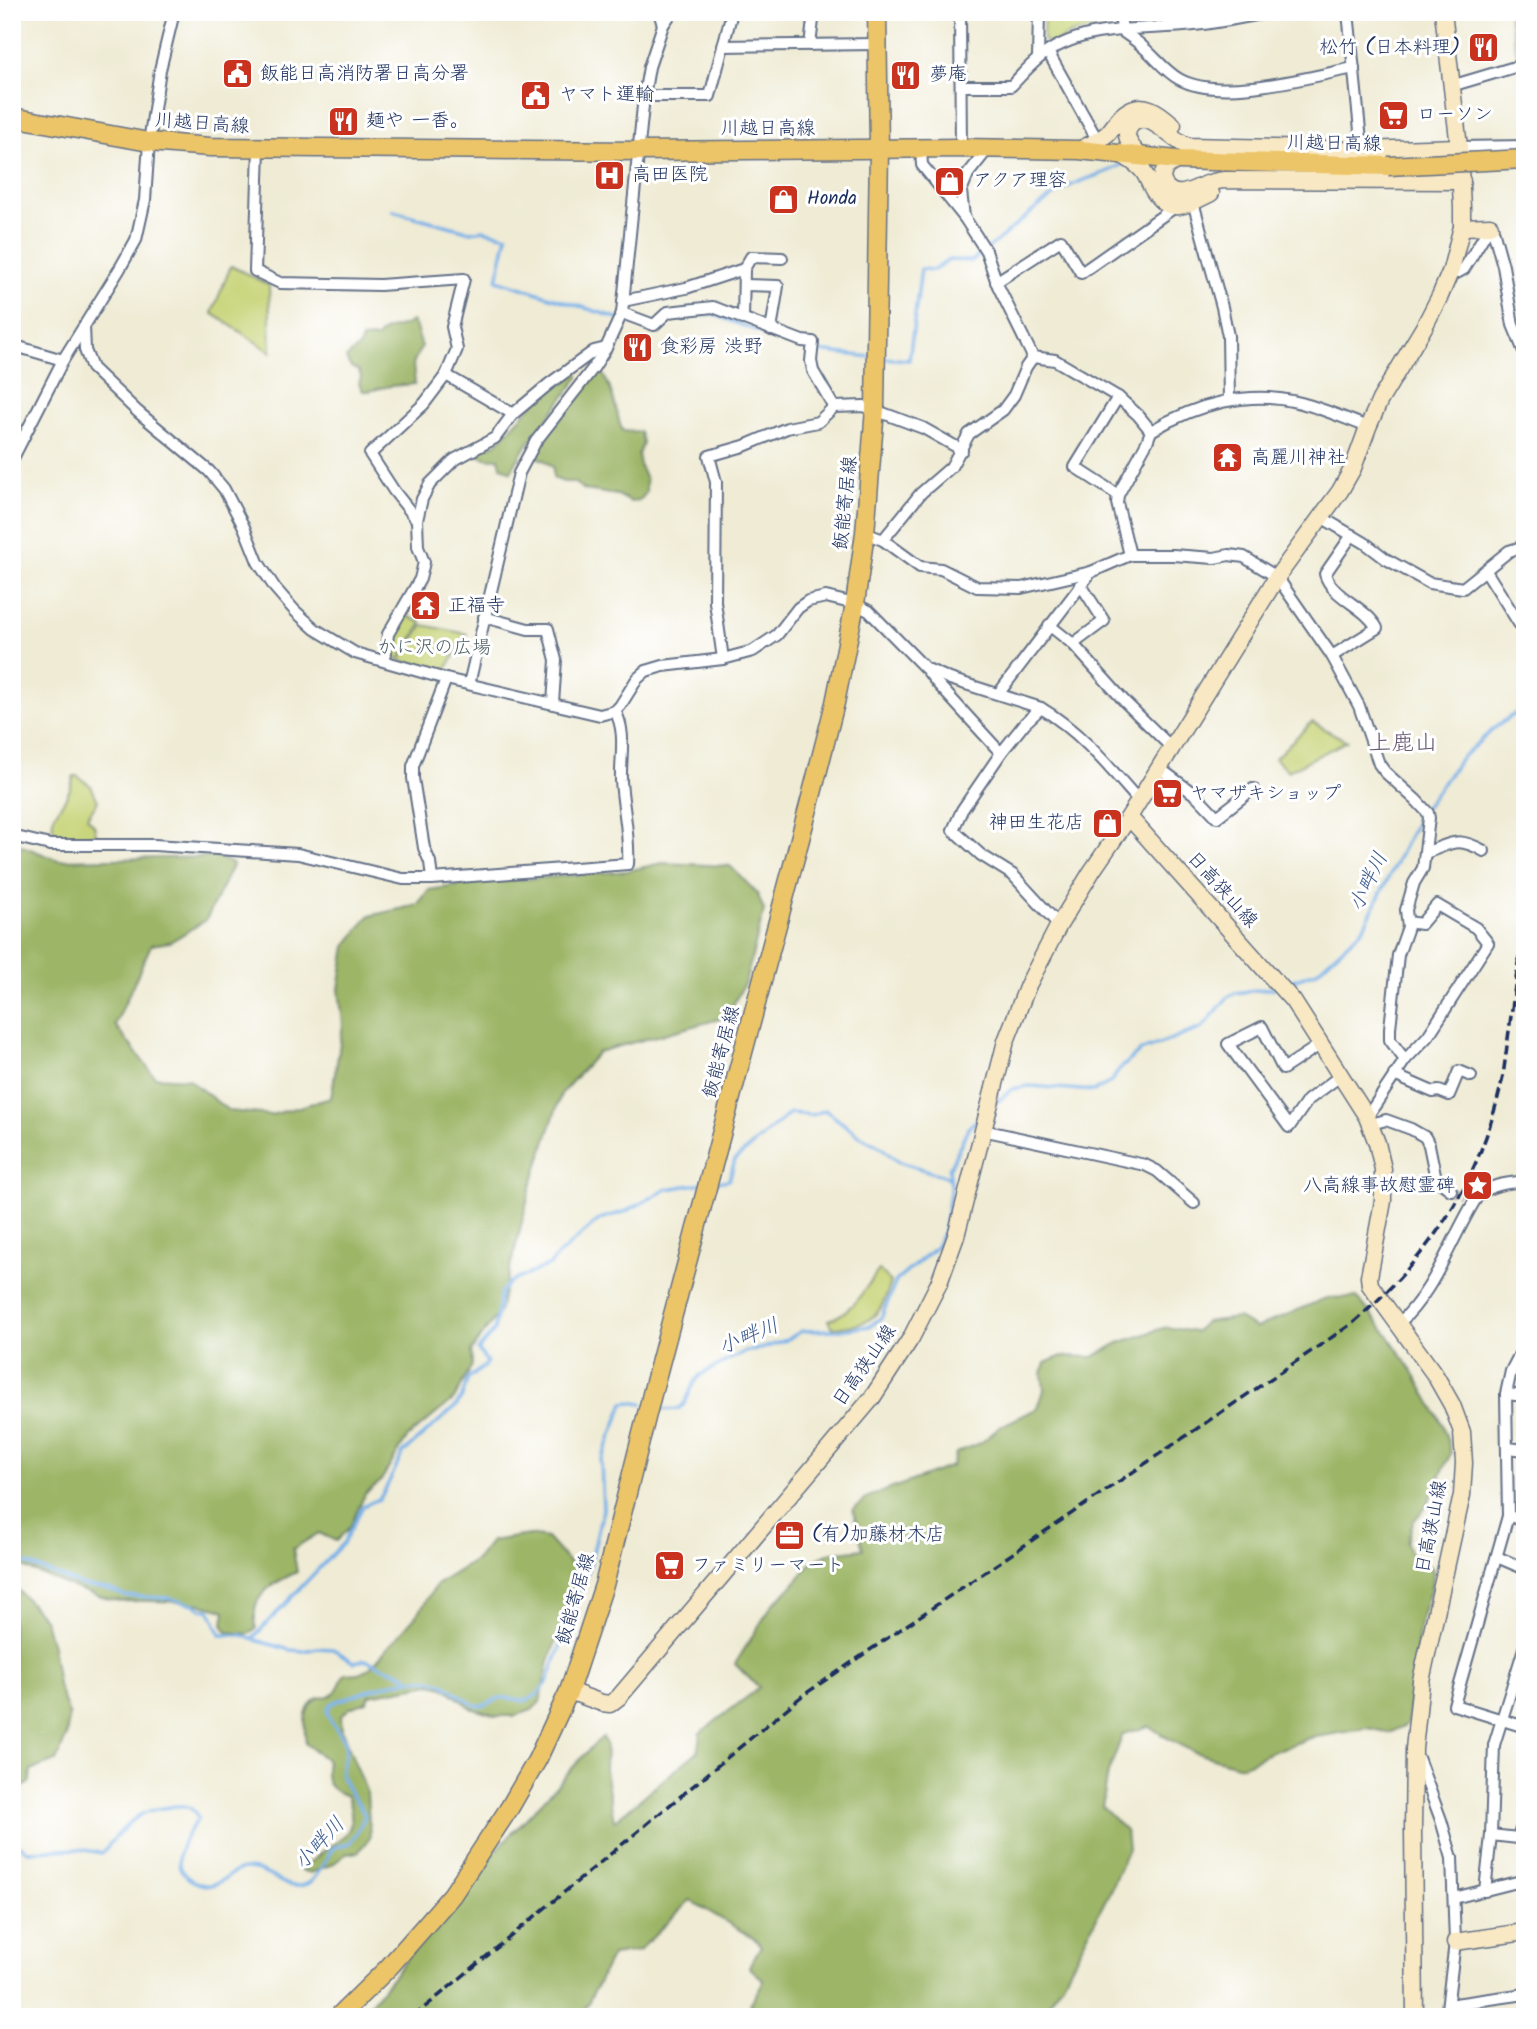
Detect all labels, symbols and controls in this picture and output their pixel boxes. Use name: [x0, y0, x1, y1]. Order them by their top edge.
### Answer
restaurant icon: 松竹 (日本料理): [1466, 31, 1500, 65]
place label: 松竹 (日本料理): [1320, 33, 1460, 63]
public building icon: 飯能日高消防署日高分署: [220, 57, 254, 91]
restaurant icon: 夢庵: [889, 58, 923, 92]
place label: 飯能日高消防署日高分署: [260, 59, 469, 89]
place label: 夢庵: [929, 60, 967, 90]
public building icon: ヤマト運輸: [519, 78, 553, 112]
place label: ヤマト運輸: [559, 80, 654, 110]
supermarket icon: ローソン: [1377, 98, 1411, 132]
place label: ローソン: [1417, 100, 1493, 130]
restaurant icon: 麺や 一香。: [326, 104, 360, 138]
street label: 川越日高線: [154, 106, 250, 142]
place label: 麺や 一香。: [366, 106, 469, 136]
street label: 川越日高線: [720, 114, 816, 144]
street label: 川越日高線: [1286, 128, 1382, 160]
hospital icon: 高田医院: [592, 158, 626, 192]
place label: 高田医院: [632, 160, 708, 190]
shop icon: アクア理容: [933, 164, 967, 198]
place label: アクア理容: [973, 166, 1067, 196]
shop icon: Honda: [767, 182, 801, 216]
place label: Honda: [807, 184, 857, 214]
restaurant icon: 食彩房 渋野: [620, 330, 654, 364]
place label: 食彩房 渋野: [660, 332, 763, 362]
temple icon: 高麗川神社: [1211, 441, 1245, 475]
place label: 高麗川神社: [1251, 443, 1346, 473]
street label: 飯能寄居線: [826, 454, 866, 552]
temple icon: 正福寺: [408, 589, 442, 623]
place label: 正福寺: [448, 591, 505, 621]
park label: かに沢の広場: [377, 633, 491, 663]
district label: 上鹿山: [1369, 726, 1438, 762]
supermarket icon: ヤマザキショップ: [1150, 777, 1184, 811]
place label: ヤマザキショップ: [1190, 779, 1341, 809]
shop icon: 神田生花店: [1090, 806, 1124, 840]
place label: 神田生花店: [989, 808, 1084, 838]
street label: 日高狭山線: [1179, 845, 1265, 935]
water label: 小畔川: [1340, 846, 1398, 918]
street label: 飯能寄居線: [695, 1002, 749, 1102]
place icon: 八高線事故慰霊碑: [1461, 1169, 1495, 1203]
place label: 八高線事故慰霊碑: [1303, 1171, 1455, 1201]
water label: 小畔川: [714, 1310, 784, 1364]
street label: 日高狭山線: [825, 1318, 905, 1414]
street label: 日高狭山線: [1408, 1478, 1456, 1576]
office icon: (有)加藤材木店: [772, 1518, 806, 1552]
place label: (有)加藤材木店: [812, 1520, 945, 1550]
street label: 飯能寄居線: [548, 1549, 604, 1649]
supermarket icon: ファミリーマート: [652, 1549, 686, 1583]
place label: ファミリーマート: [692, 1551, 844, 1581]
water label: 小畔川: [286, 1810, 354, 1878]

